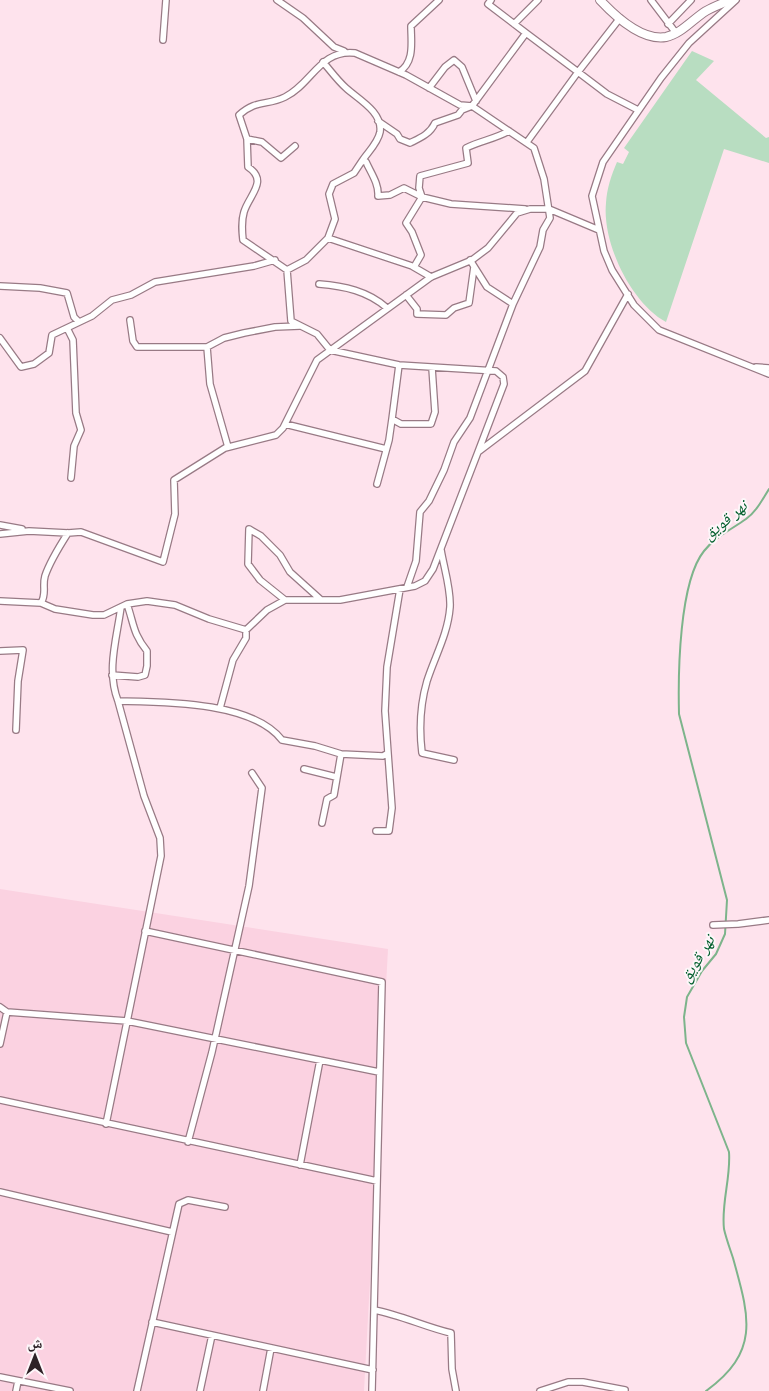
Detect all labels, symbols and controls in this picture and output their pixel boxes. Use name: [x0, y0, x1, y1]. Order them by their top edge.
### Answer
water label: نهر قويق: [700, 495, 753, 545]
water label: نهر قويق: [676, 930, 721, 986]
north arrow: [10, 1331, 60, 1381]
text: ش: [28, 1335, 43, 1352]

